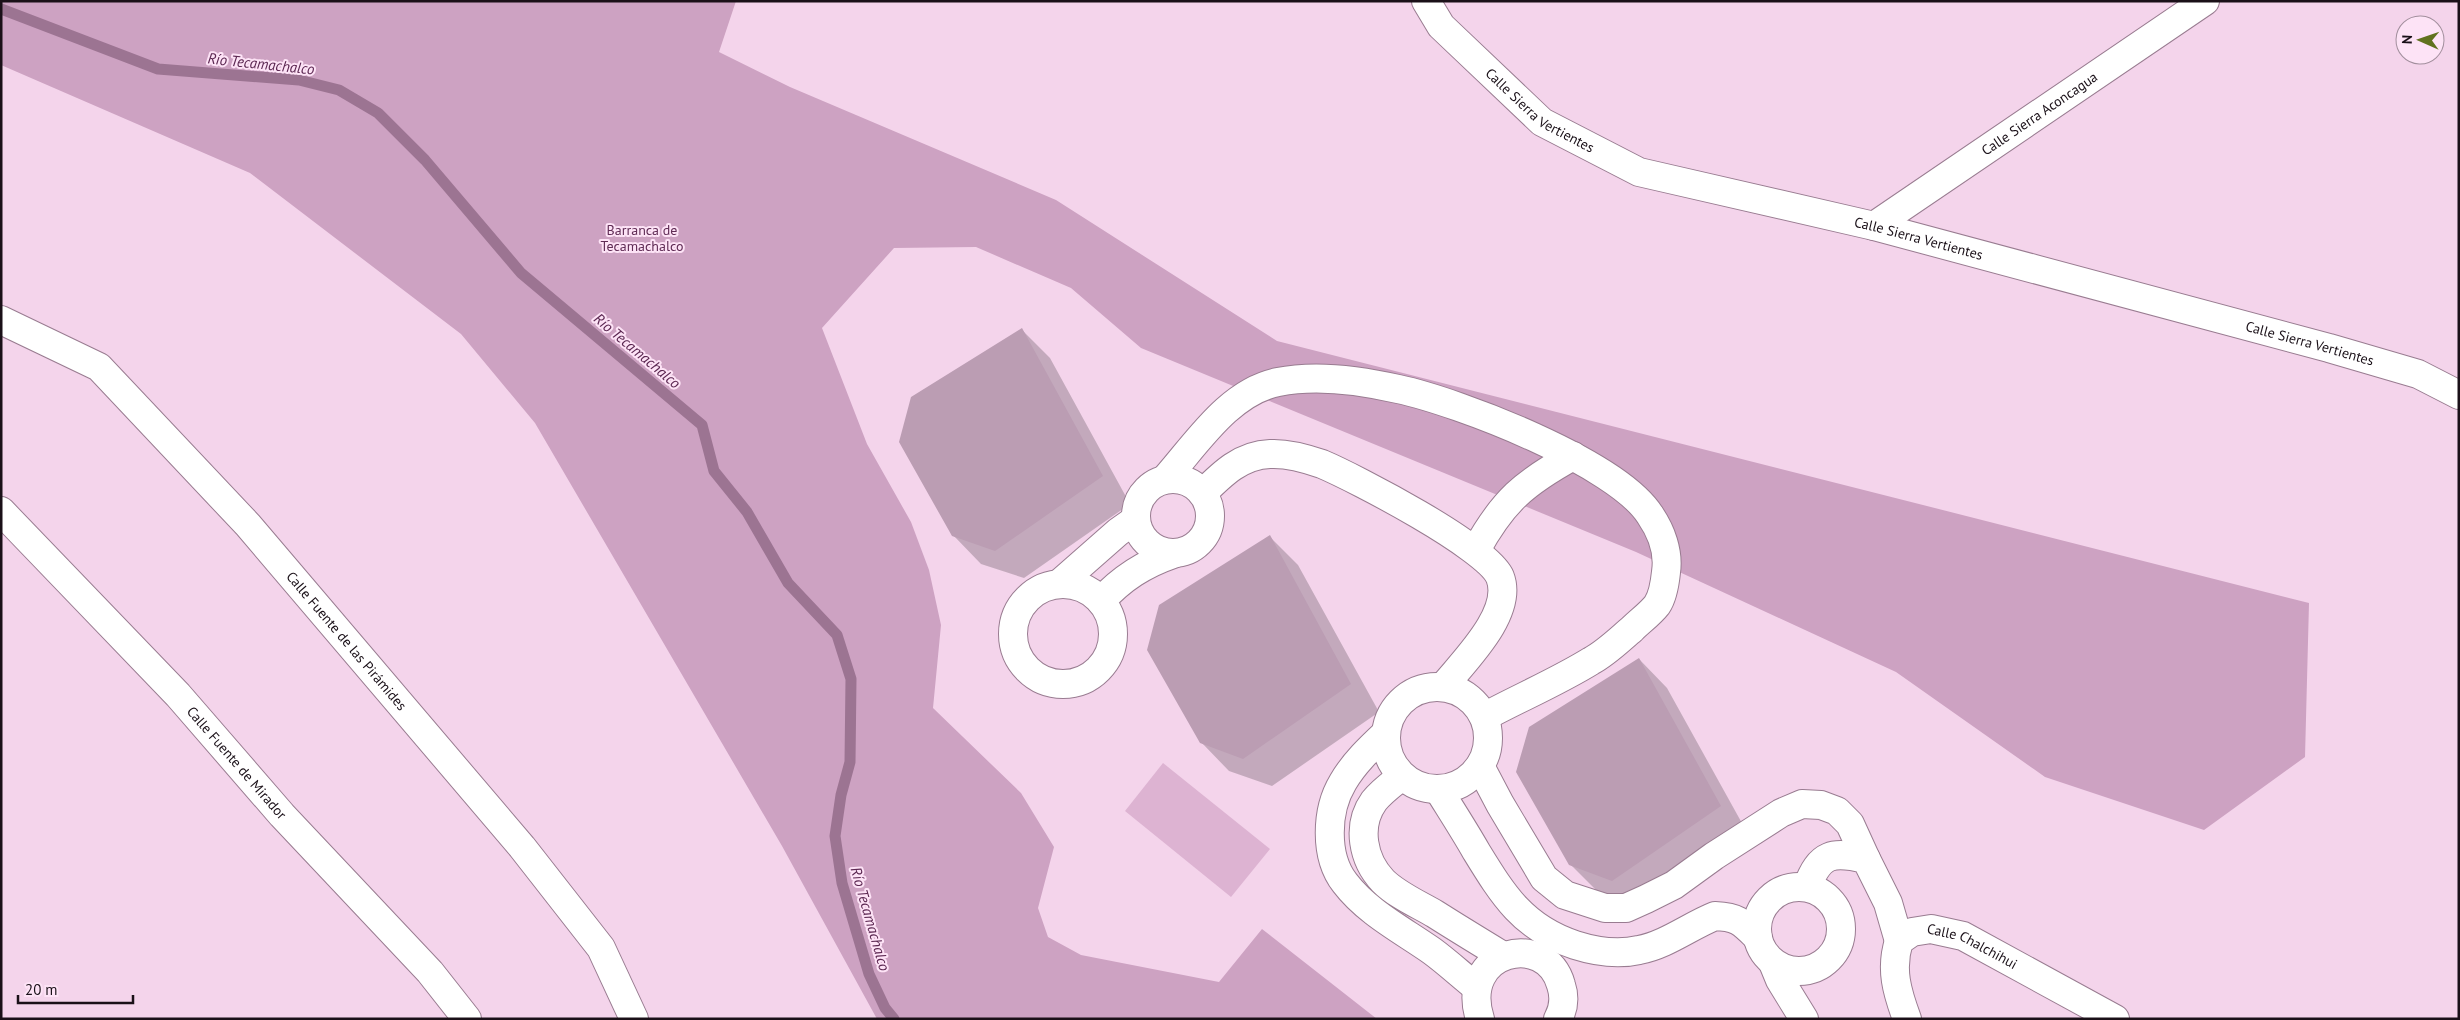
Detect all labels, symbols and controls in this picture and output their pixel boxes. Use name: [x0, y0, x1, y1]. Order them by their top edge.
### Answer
north arrow: [2395, 15, 2445, 65]
text: N: [2398, 35, 2416, 44]
water label: Río Tecamachalco: [207, 48, 315, 79]
street label: Calle Sierra Vertientes: [1482, 64, 1597, 156]
street label: Calle Sierra Aconcagua: [1978, 68, 2101, 159]
street label: Calle Sierra Vertientes: [1853, 213, 1985, 264]
park label: Barranca de Tecamachalco: [600, 221, 684, 255]
water label: Río Tecamachalco: [590, 309, 685, 392]
street label: Calle Sierra Vertientes: [2244, 317, 2376, 370]
street label: Calle Fuente de las Pirámides: [282, 568, 411, 714]
street label: Calle Fuente de Mirador: [183, 703, 291, 823]
water label: Río Tecamachalco: [847, 865, 894, 973]
street label: Calle Chalchihui: [1925, 919, 2021, 973]
scale bar: [18, 972, 132, 1004]
text: 20 m: [25, 980, 58, 999]

